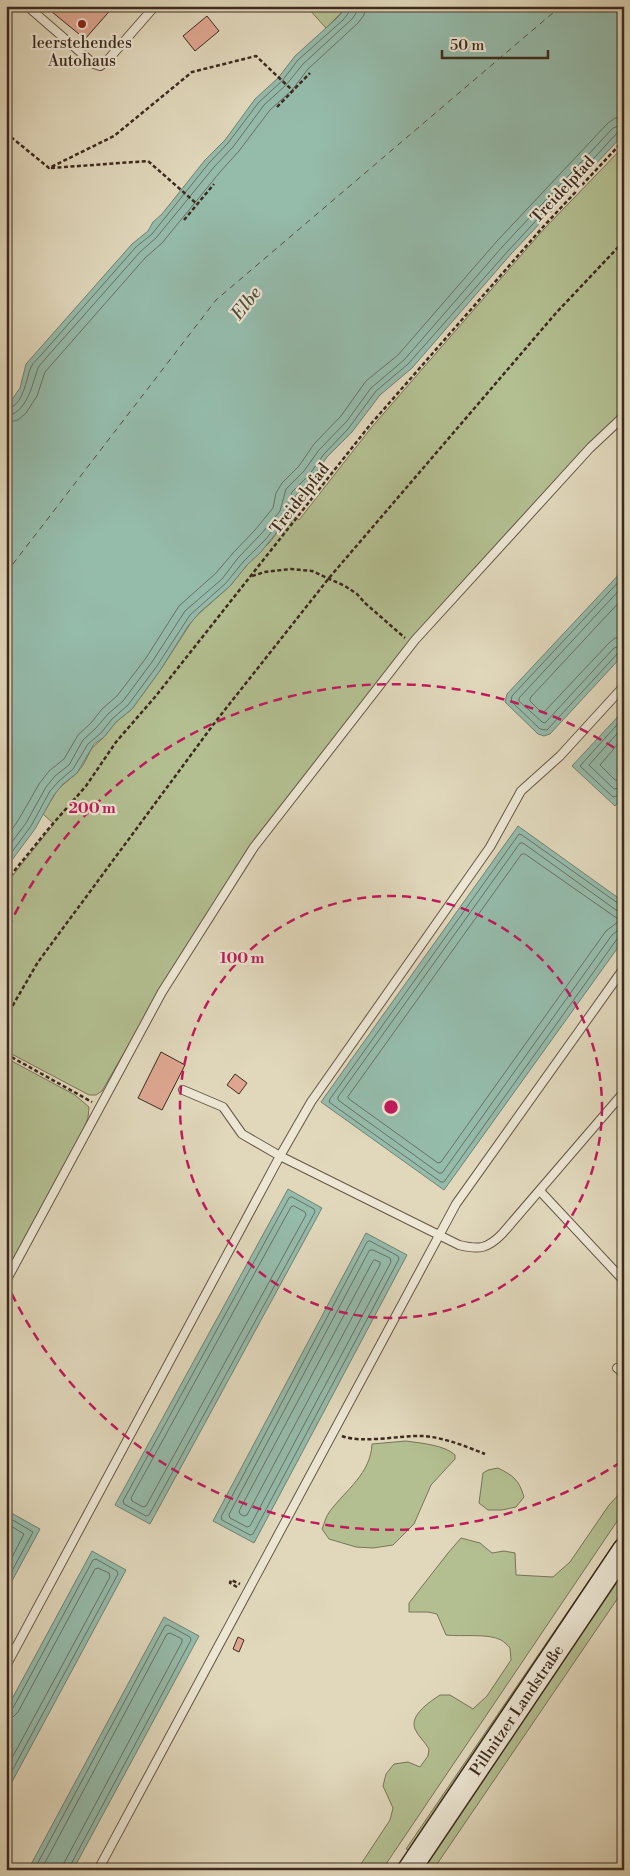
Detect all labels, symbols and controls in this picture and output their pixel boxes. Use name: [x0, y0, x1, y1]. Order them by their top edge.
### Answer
marker: leerstehendes Autohaus: [76, 18, 88, 30]
scale bar: [442, 28, 549, 60]
place label: leerstehendes Autohaus: [32, 33, 132, 71]
text: 50 m: [450, 36, 484, 55]
street label: Treidelpfad: [527, 152, 599, 227]
water label: Elbe: [226, 282, 267, 325]
street label: Treidelpfad: [266, 459, 334, 538]
text: 200 m: [68, 799, 116, 818]
text: 100 m: [220, 949, 265, 968]
centre of rings: [382, 1098, 400, 1116]
street label: Pillnitzer Landstraße: [465, 1641, 568, 1780]

